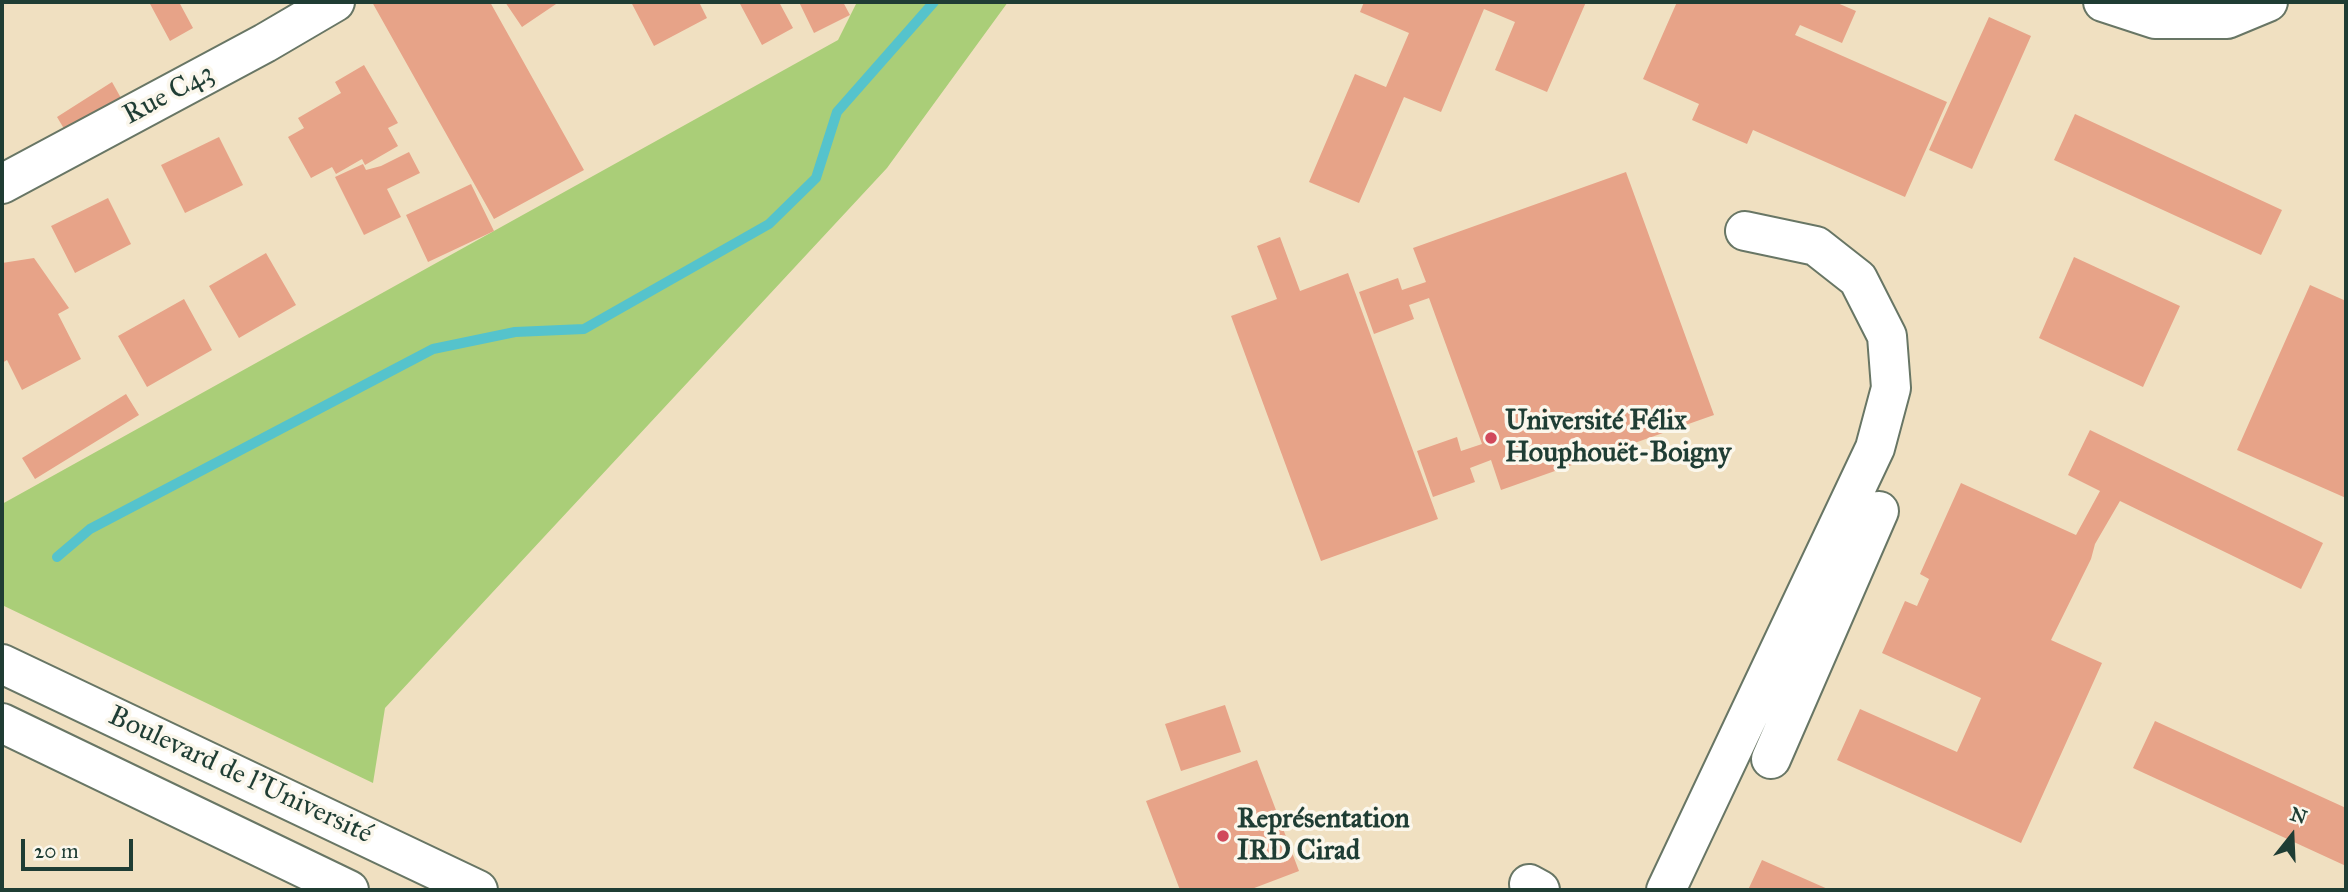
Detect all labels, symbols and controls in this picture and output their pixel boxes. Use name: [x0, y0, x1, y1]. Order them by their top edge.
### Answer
street label: Rue C43: [118, 57, 220, 133]
place label: Université Félix Houphouët-Boigny: [1505, 405, 1731, 471]
marker: Université Félix Houphouët-Boigny: [1483, 430, 1499, 446]
street label: Boulevard de l'Université: [103, 700, 377, 852]
north arrow: [2257, 801, 2327, 871]
text: N: [2287, 802, 2310, 829]
place label: Représentation IRD Cirad: [1237, 803, 1410, 869]
scale bar: [24, 826, 136, 870]
marker: Représentation IRD Cirad: [1215, 828, 1231, 844]
text: 20 m: [34, 838, 79, 864]

